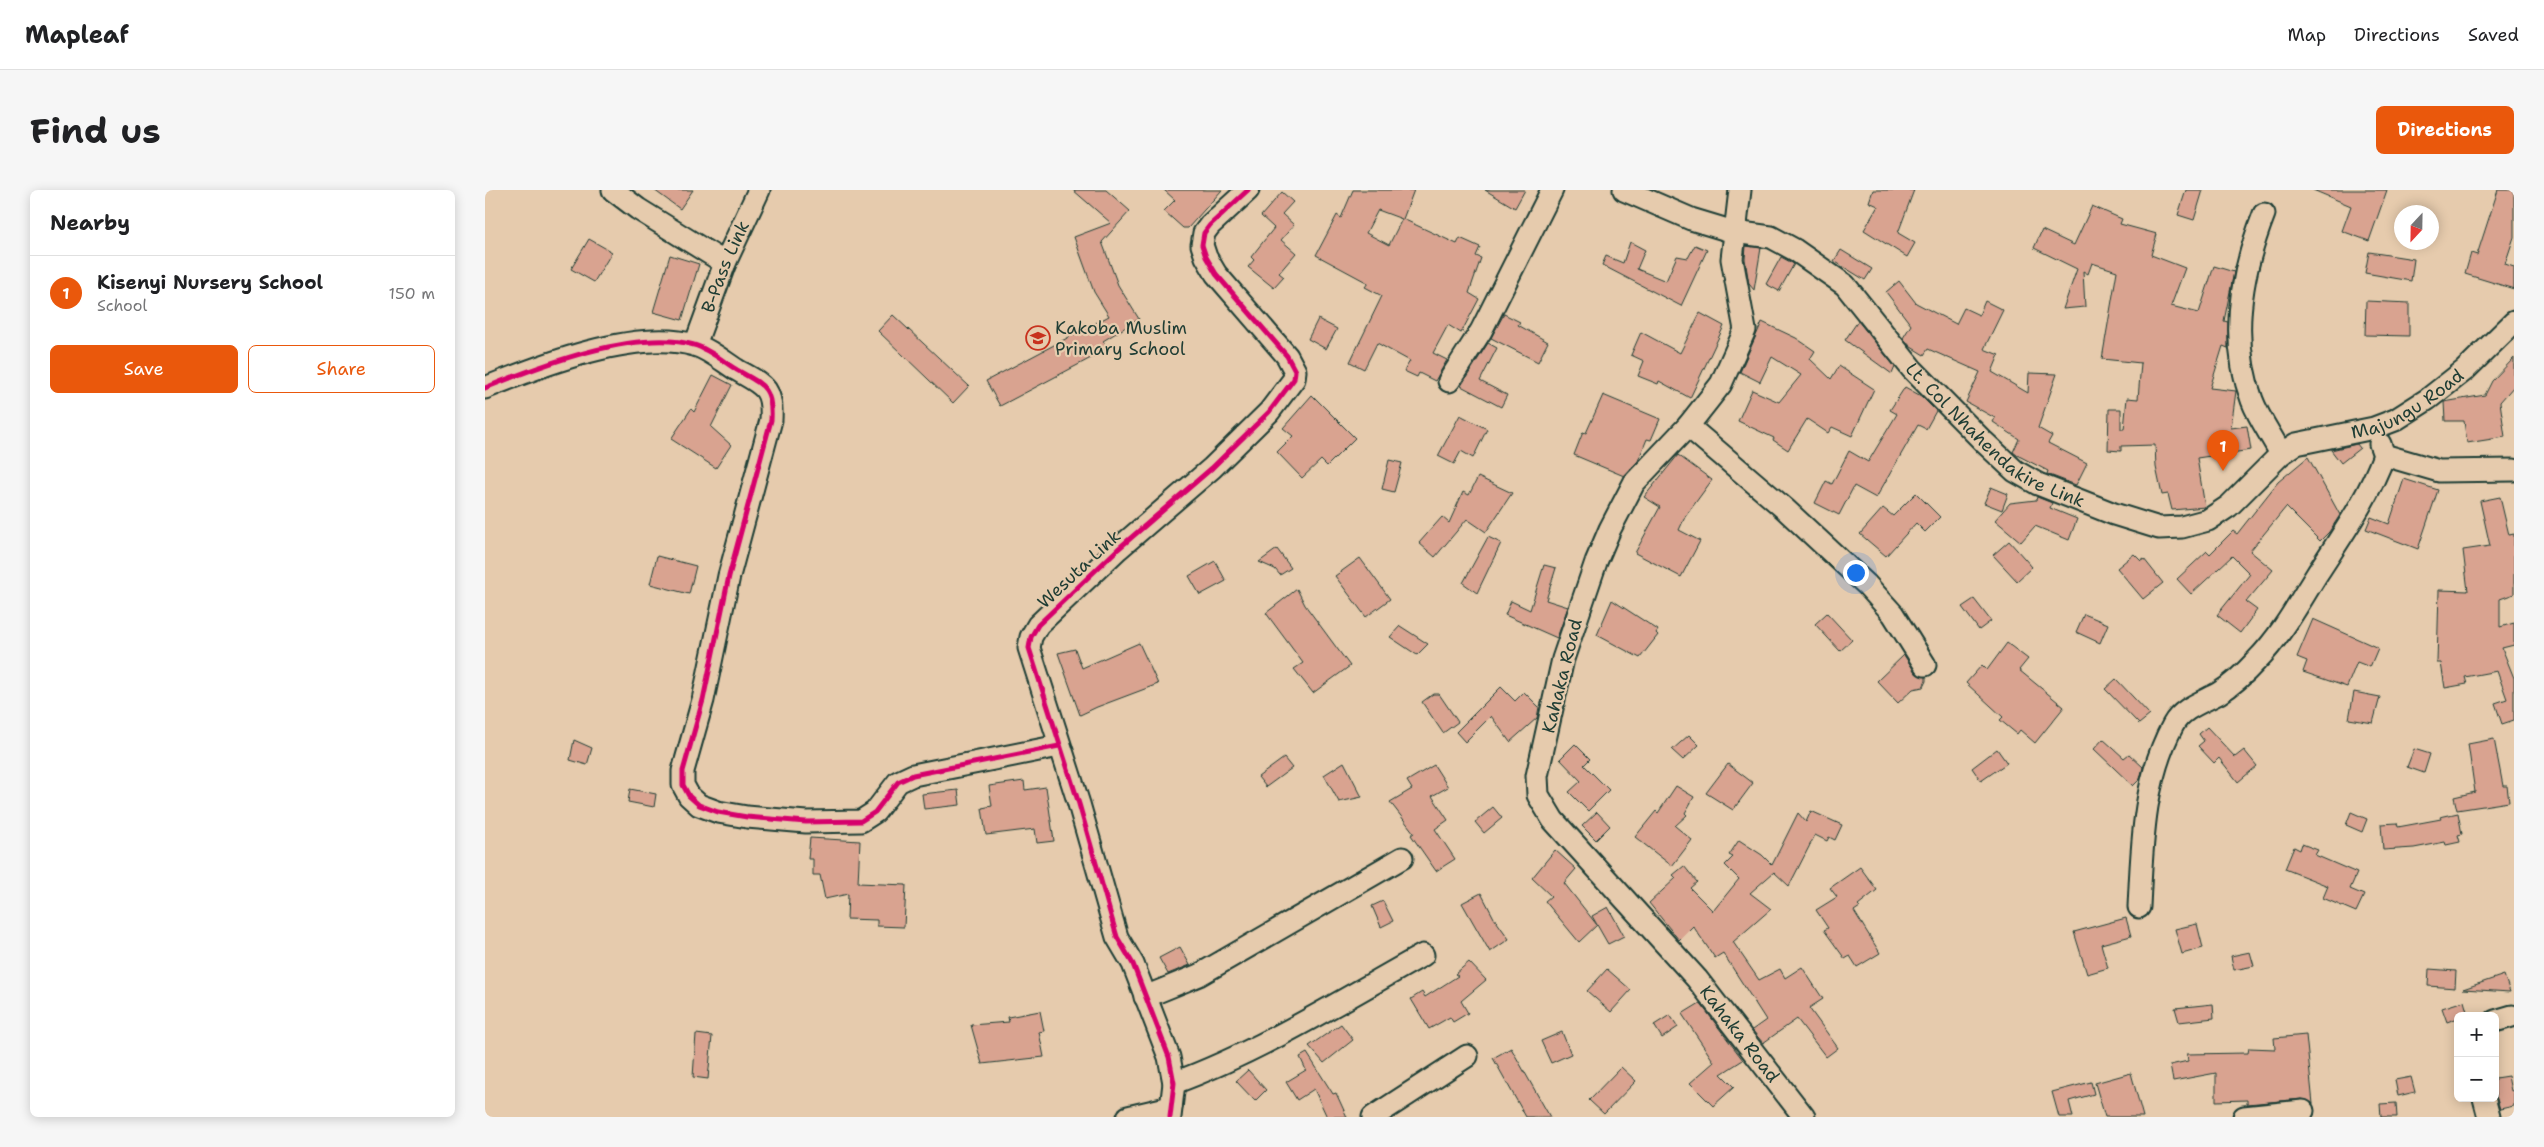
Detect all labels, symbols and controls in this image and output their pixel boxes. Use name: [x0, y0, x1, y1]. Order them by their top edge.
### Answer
text: Mapleaf: [25, 19, 129, 51]
text: Map: [2288, 23, 2326, 47]
text: Directions: [2354, 23, 2440, 47]
text: Saved: [2468, 23, 2519, 47]
button: Directions: [2376, 106, 2514, 154]
text: Find us: [30, 107, 161, 154]
north arrow: [2394, 205, 2439, 250]
text: Nearby: [50, 209, 130, 237]
street label: B-Pass Link: [696, 217, 755, 316]
text: Kisenyi Nursery School: [97, 270, 323, 295]
text: 1: [62, 283, 70, 304]
text: 150 m: [388, 283, 435, 304]
text: School: [97, 295, 147, 316]
place label: Kakoba Muslim Primary School: [1055, 316, 1187, 361]
school or university icon: Kakoba Muslim Primary School: [1025, 325, 1051, 351]
button: Save: [50, 345, 238, 393]
button: Share: [248, 345, 435, 393]
street label: Lt. Col Nhahendakire Link: [1900, 358, 2088, 513]
street label: Majungu Road: [2349, 364, 2469, 444]
pin: 1: [2207, 430, 2239, 471]
street label: Wesuta Link: [1032, 524, 1126, 614]
your location: [1843, 560, 1869, 586]
street label: Kahaka Road: [1536, 616, 1588, 736]
street label: Kahaka Road: [1694, 980, 1785, 1088]
map controls: [2454, 1012, 2499, 1102]
button: +: [2454, 1012, 2499, 1057]
button: −: [2454, 1057, 2499, 1102]

